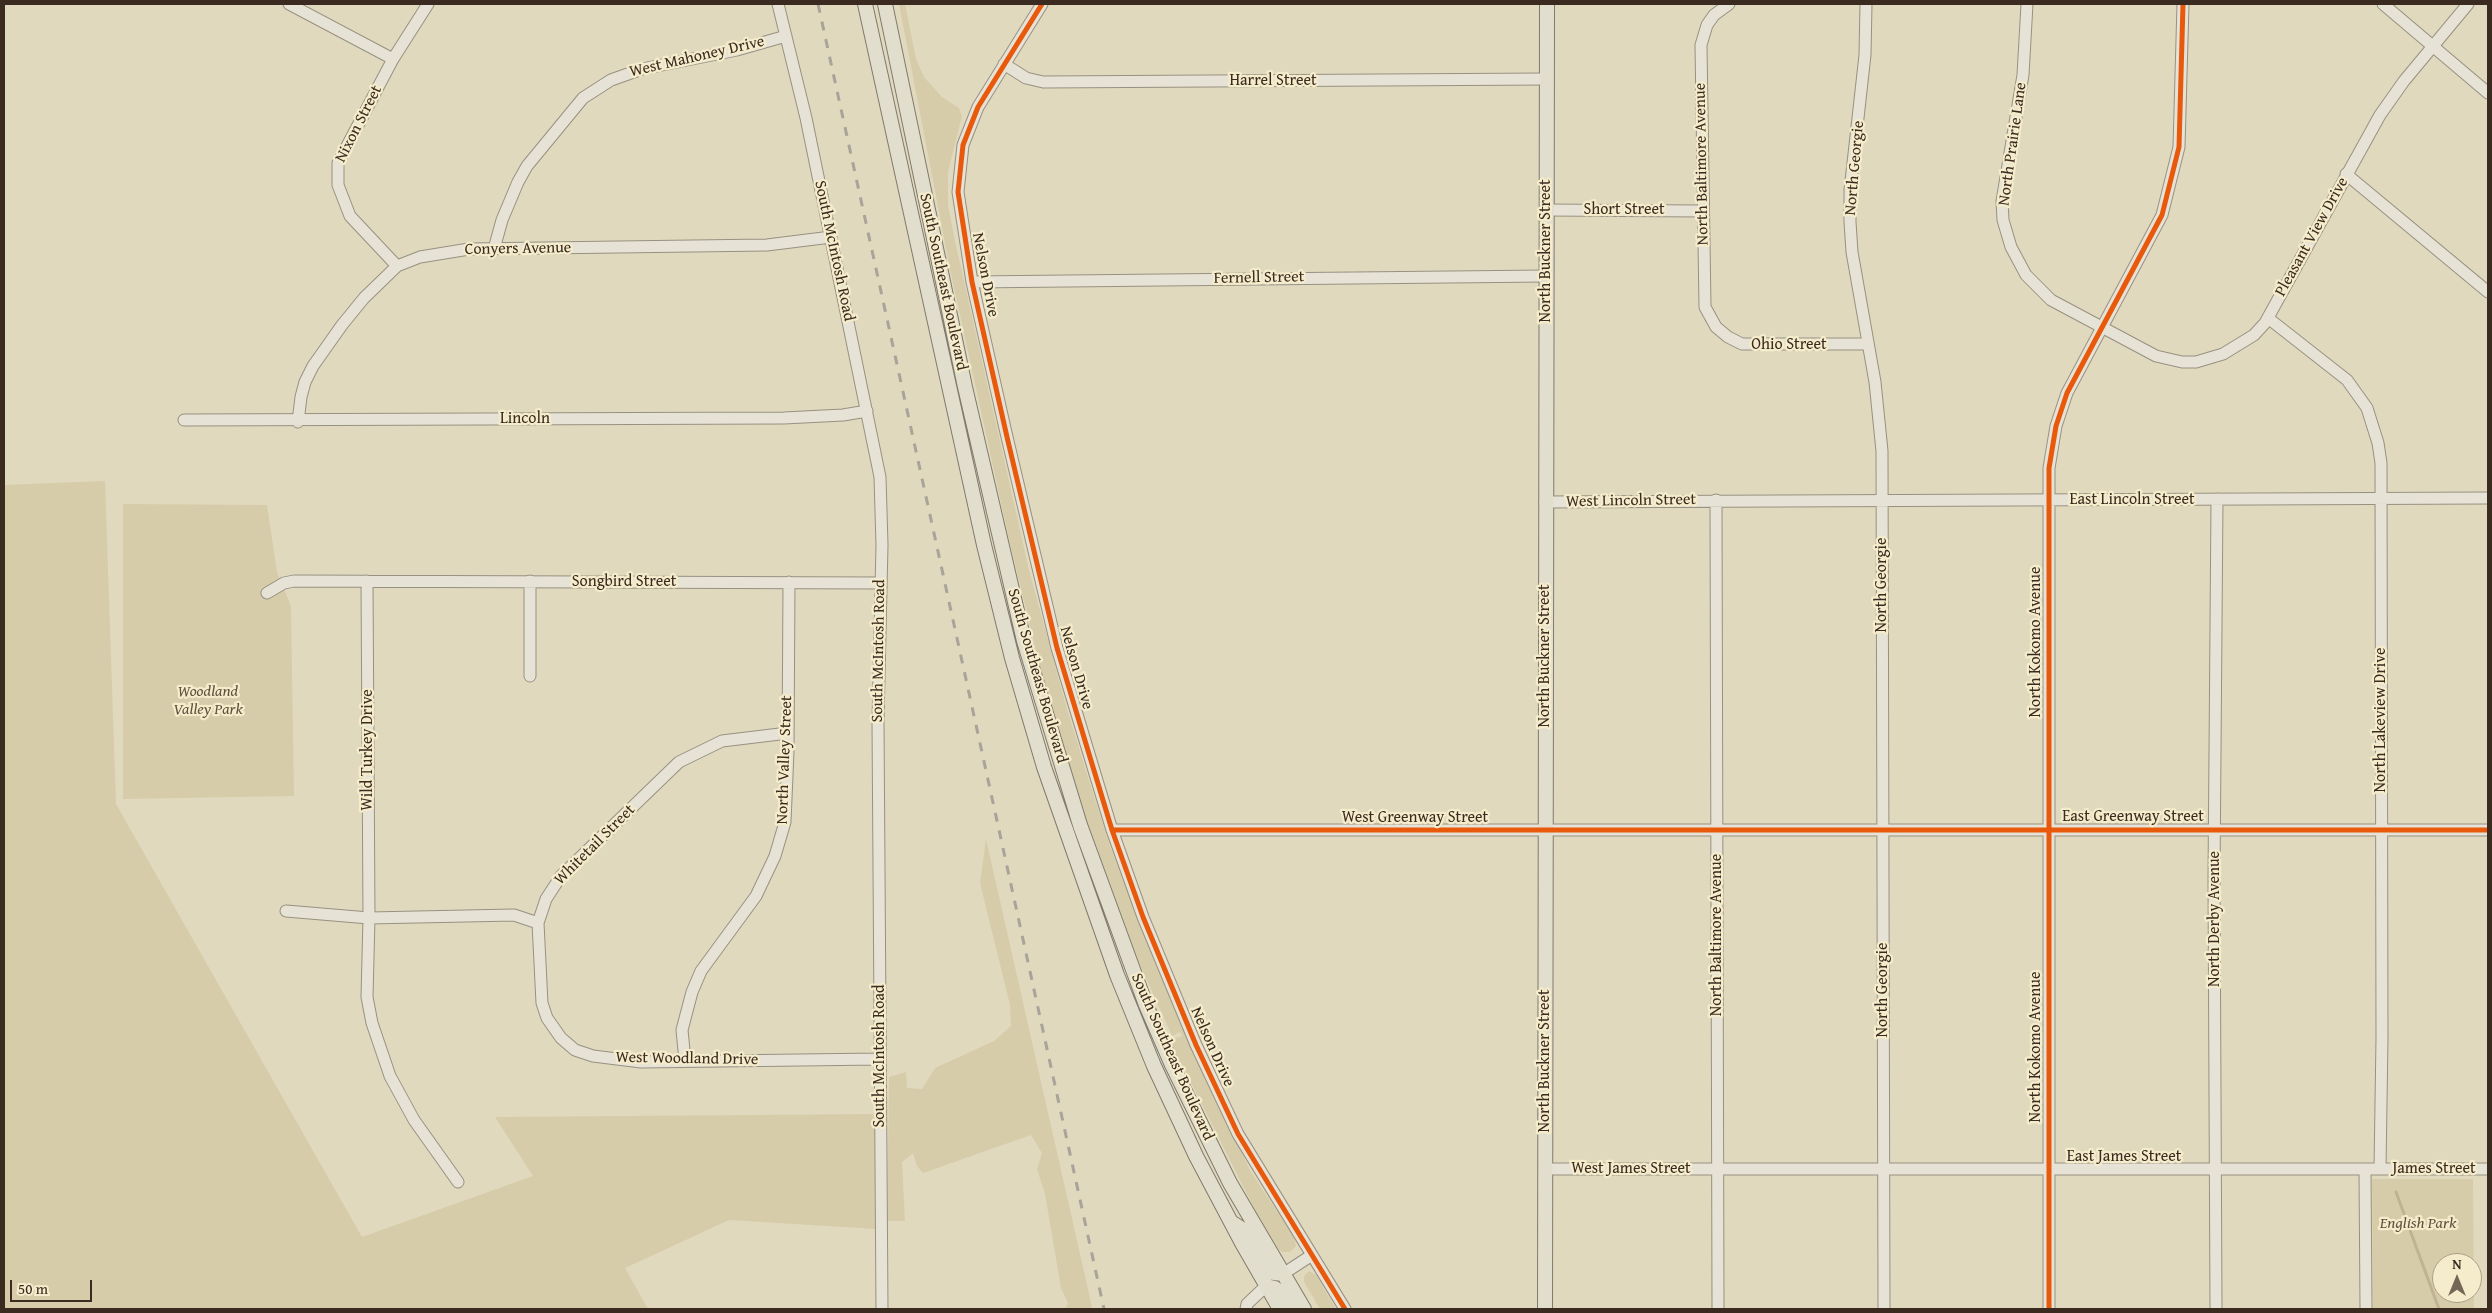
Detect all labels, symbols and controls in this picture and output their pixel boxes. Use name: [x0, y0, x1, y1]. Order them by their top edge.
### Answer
street label: West Mahoney Drive: [628, 32, 766, 82]
street label: Harrel Street: [1229, 71, 1317, 91]
street label: North Prairie Lane: [1995, 81, 2031, 207]
street label: Nixon Street: [331, 82, 387, 166]
street label: North Baltimore Avenue: [1691, 83, 1713, 245]
street label: North Georgie: [1841, 120, 1869, 216]
street label: Pleasant View Drive: [2271, 174, 2353, 300]
street label: South McIntosh Road: [810, 179, 858, 323]
street label: North Buckner Street: [1536, 179, 1556, 323]
street label: South Southeast Boulevard: [915, 192, 971, 372]
street label: Short Street: [1583, 200, 1665, 220]
street label: Nelson Drive: [967, 231, 1003, 319]
street label: Conyers Avenue: [465, 238, 571, 260]
street label: Fernell Street: [1213, 268, 1305, 288]
street label: Ohio Street: [1751, 335, 1827, 355]
street label: Lincoln: [500, 409, 550, 429]
street label: West Lincoln Street: [1566, 490, 1696, 512]
street label: East Lincoln Street: [2069, 490, 2195, 510]
street label: North Georgie: [1872, 537, 1892, 633]
street label: North Kokomo Avenue: [2026, 567, 2046, 717]
street label: Songbird Street: [572, 572, 676, 592]
street label: South McIntosh Road: [868, 579, 890, 723]
street label: North Buckner Street: [1535, 584, 1555, 728]
street label: South Southeast Boulevard: [1003, 586, 1071, 766]
street label: Nelson Drive: [1055, 624, 1097, 712]
street label: North Lakeview Drive: [2371, 648, 2391, 792]
park label: Woodland Valley Park: [173, 682, 243, 720]
street label: Wild Turkey Drive: [358, 689, 378, 811]
street label: North Valley Street: [773, 695, 797, 825]
street label: Whitetail Street: [551, 801, 639, 889]
street label: East Greenway Street: [2062, 807, 2204, 827]
street label: West Greenway Street: [1342, 808, 1488, 828]
street label: North Derby Avenue: [2205, 851, 2225, 987]
street label: North Baltimore Avenue: [1707, 854, 1727, 1016]
street label: North Georgie: [1873, 942, 1893, 1038]
street label: South Southeast Boulevard: [1126, 971, 1218, 1143]
street label: North Kokomo Avenue: [2026, 972, 2046, 1122]
street label: South McIntosh Road: [870, 984, 890, 1128]
street label: North Buckner Street: [1535, 989, 1555, 1133]
street label: Nelson Drive: [1186, 1004, 1238, 1090]
street label: West Woodland Drive: [615, 1048, 759, 1070]
street label: East James Street: [2067, 1147, 2181, 1167]
street label: West James Street: [1571, 1159, 1691, 1179]
street label: James Street: [2392, 1159, 2476, 1179]
park label: English Park: [2380, 1214, 2456, 1234]
north arrow: [2432, 1253, 2482, 1303]
text: N: [2452, 1254, 2462, 1274]
scale bar: [12, 1270, 95, 1302]
text: 50 m: [18, 1278, 48, 1299]

